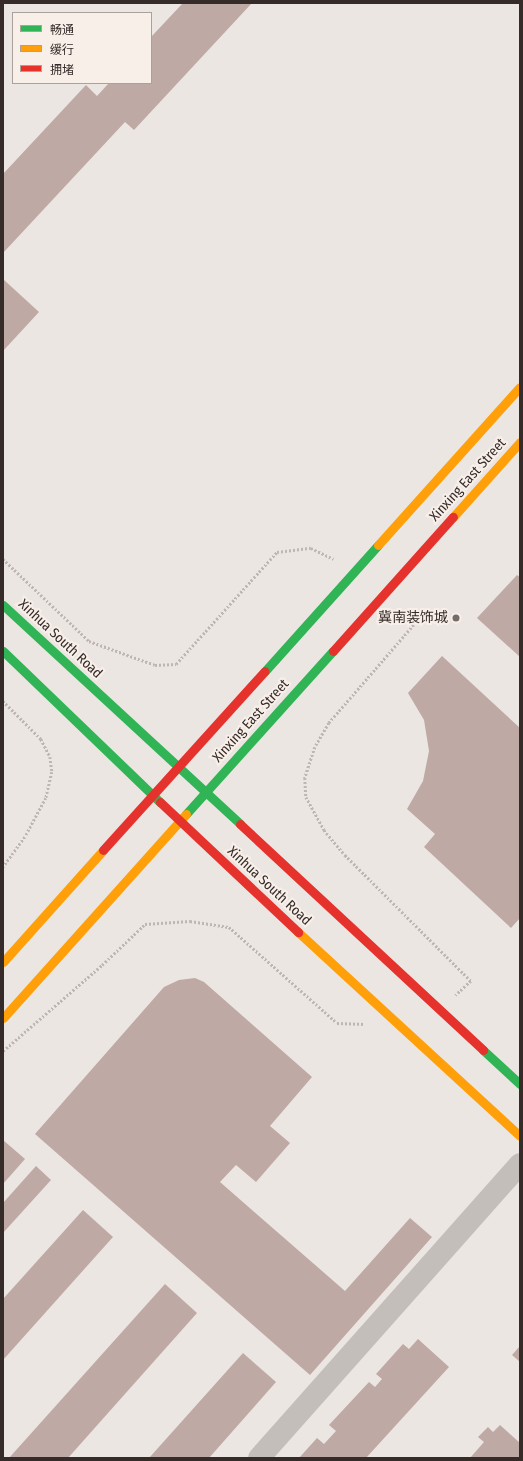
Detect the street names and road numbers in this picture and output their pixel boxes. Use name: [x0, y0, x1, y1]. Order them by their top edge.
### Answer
street label: Xinxing East Street: [426, 435, 510, 525]
street label: Xinhua South Road: [15, 596, 105, 682]
street label: Xinxing East Street: [209, 676, 293, 766]
street label: Xinhua South Road: [224, 843, 314, 929]

